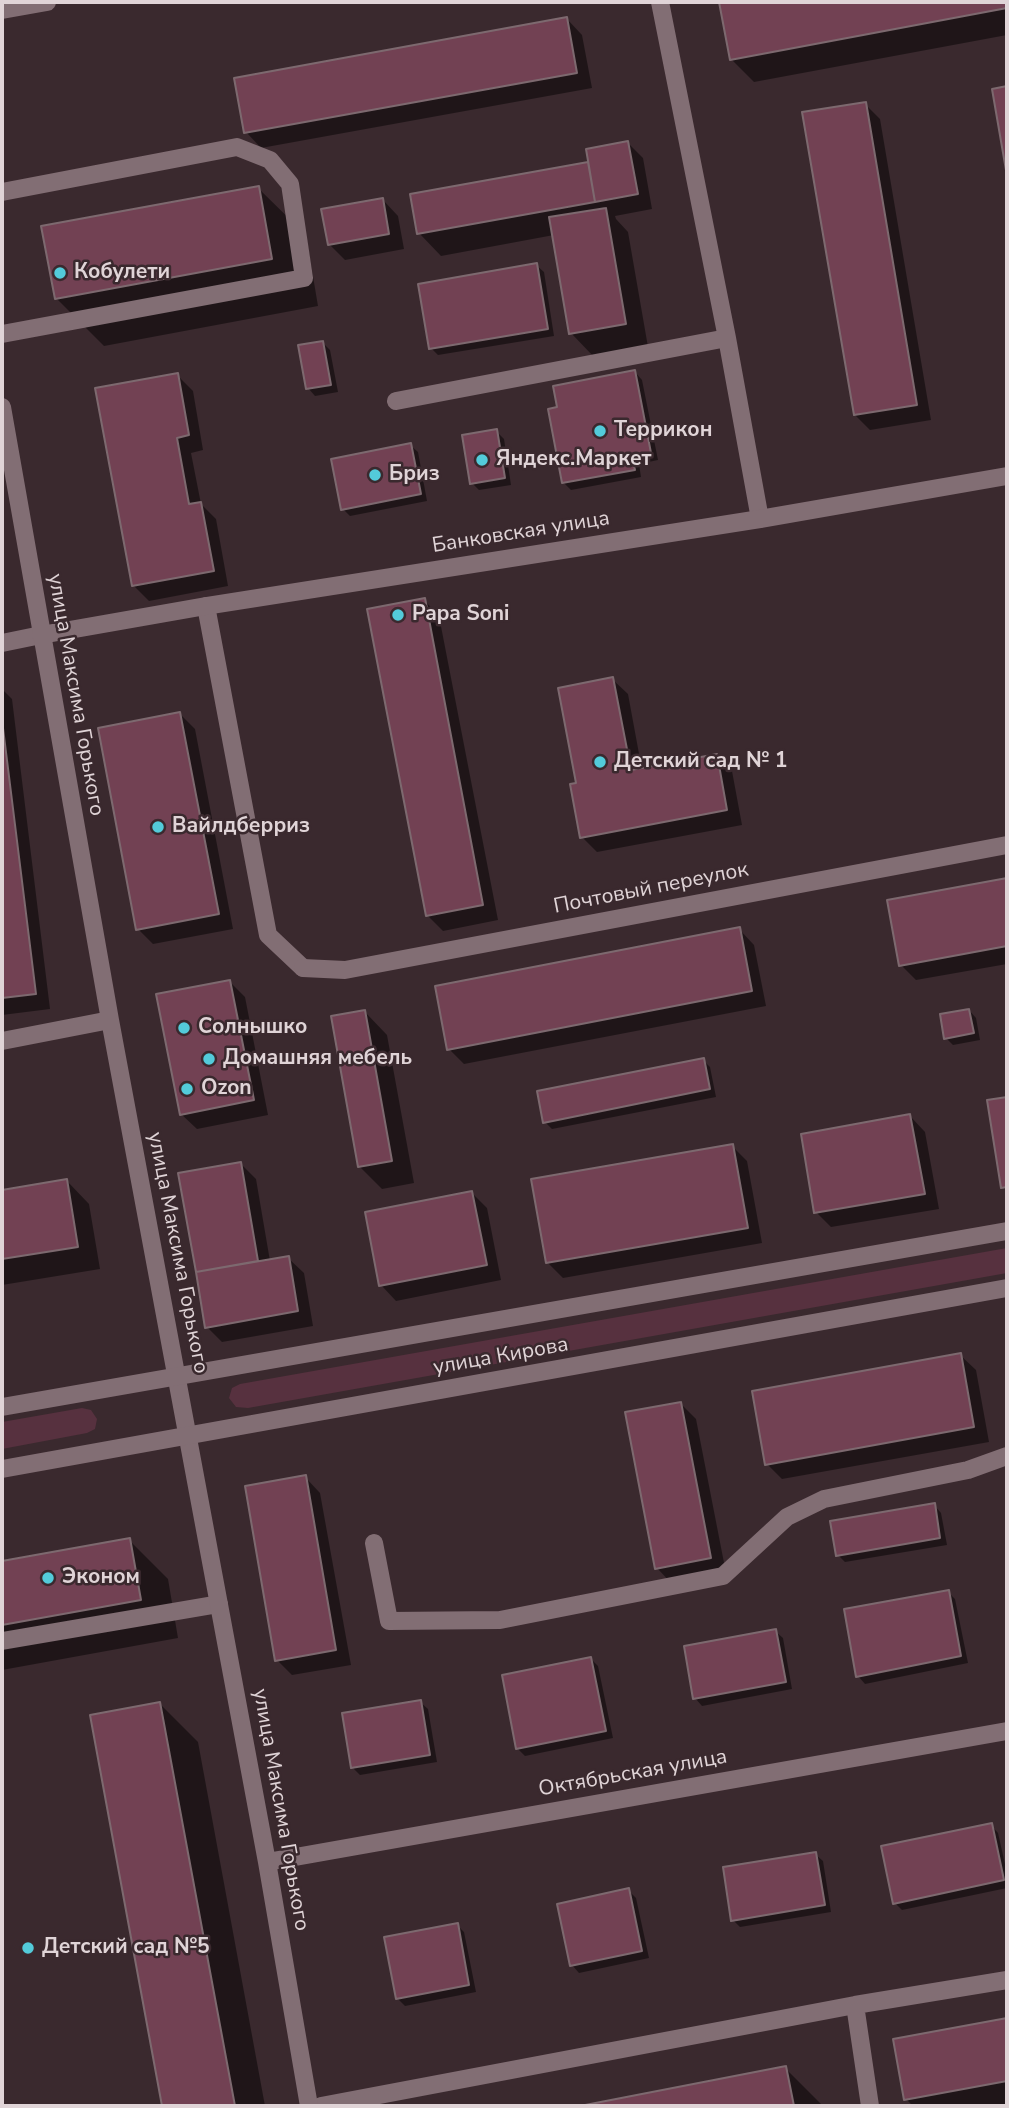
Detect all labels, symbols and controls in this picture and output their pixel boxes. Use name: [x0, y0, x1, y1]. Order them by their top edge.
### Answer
place label: Кобулети: [74, 260, 170, 286]
marker: Кобулети: [52, 265, 68, 281]
place label: Террикон: [614, 418, 712, 444]
marker: Террикон: [592, 423, 608, 439]
place label: Яндекс.Маркет: [496, 447, 652, 473]
marker: Яндекс.Маркет: [474, 452, 490, 468]
place label: Бриз: [389, 462, 440, 488]
marker: Бриз: [367, 467, 383, 483]
street label: Банковская улица: [430, 507, 612, 559]
street label: улица Максима Горького: [41, 572, 109, 818]
place label: Papa Soni: [412, 602, 509, 628]
marker: Papa Soni: [390, 607, 406, 623]
place label: Детский сад № 1: [614, 749, 787, 775]
marker: Детский сад № 1: [592, 754, 608, 770]
place label: Вайлдберриз: [172, 814, 310, 840]
marker: Вайлдберриз: [150, 819, 166, 835]
street label: Почтовый переулок: [552, 858, 750, 920]
place label: Солнышко: [198, 1015, 307, 1041]
marker: Солнышко: [176, 1020, 192, 1036]
place label: Домашняя мебель: [223, 1046, 412, 1072]
marker: Домашняя мебель: [201, 1051, 217, 1067]
place label: Ozon: [201, 1076, 252, 1102]
marker: Ozon: [179, 1081, 195, 1097]
street label: улица Максима Горького: [141, 1130, 213, 1376]
street label: улица Кирова: [431, 1333, 571, 1381]
place label: Эконом: [62, 1565, 140, 1591]
marker: Эконом: [40, 1570, 56, 1586]
street label: улица Максима Горького: [246, 1687, 314, 1933]
street label: Октябрьская улица: [537, 1745, 729, 1803]
place label: Детский сад №5: [42, 1935, 210, 1961]
marker: Детский сад №5: [20, 1940, 36, 1956]

